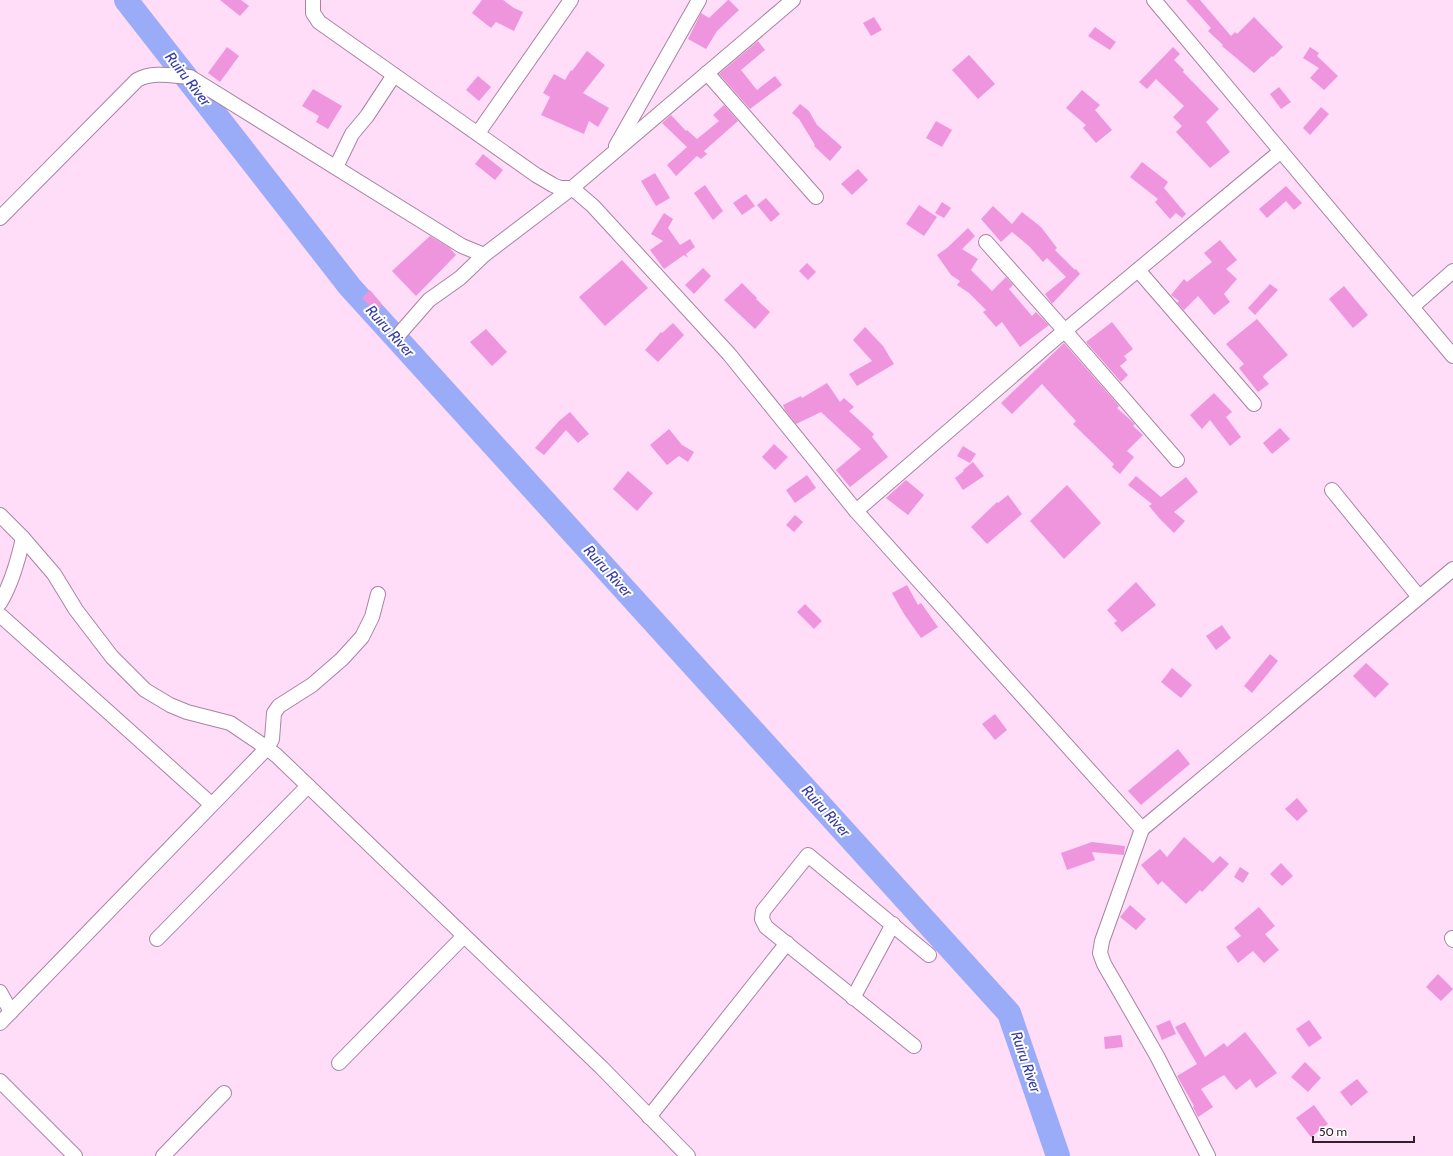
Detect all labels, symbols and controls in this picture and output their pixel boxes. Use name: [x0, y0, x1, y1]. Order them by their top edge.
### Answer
water label: Ruiru River: [161, 48, 216, 111]
water label: Ruiru River: [362, 301, 419, 362]
water label: Ruiru River: [580, 541, 637, 602]
water label: Ruiru River: [798, 781, 855, 842]
water label: Ruiru River: [1007, 1029, 1045, 1096]
scale bar: [1313, 1118, 1414, 1144]
text: 50 m: [1319, 1124, 1347, 1139]

